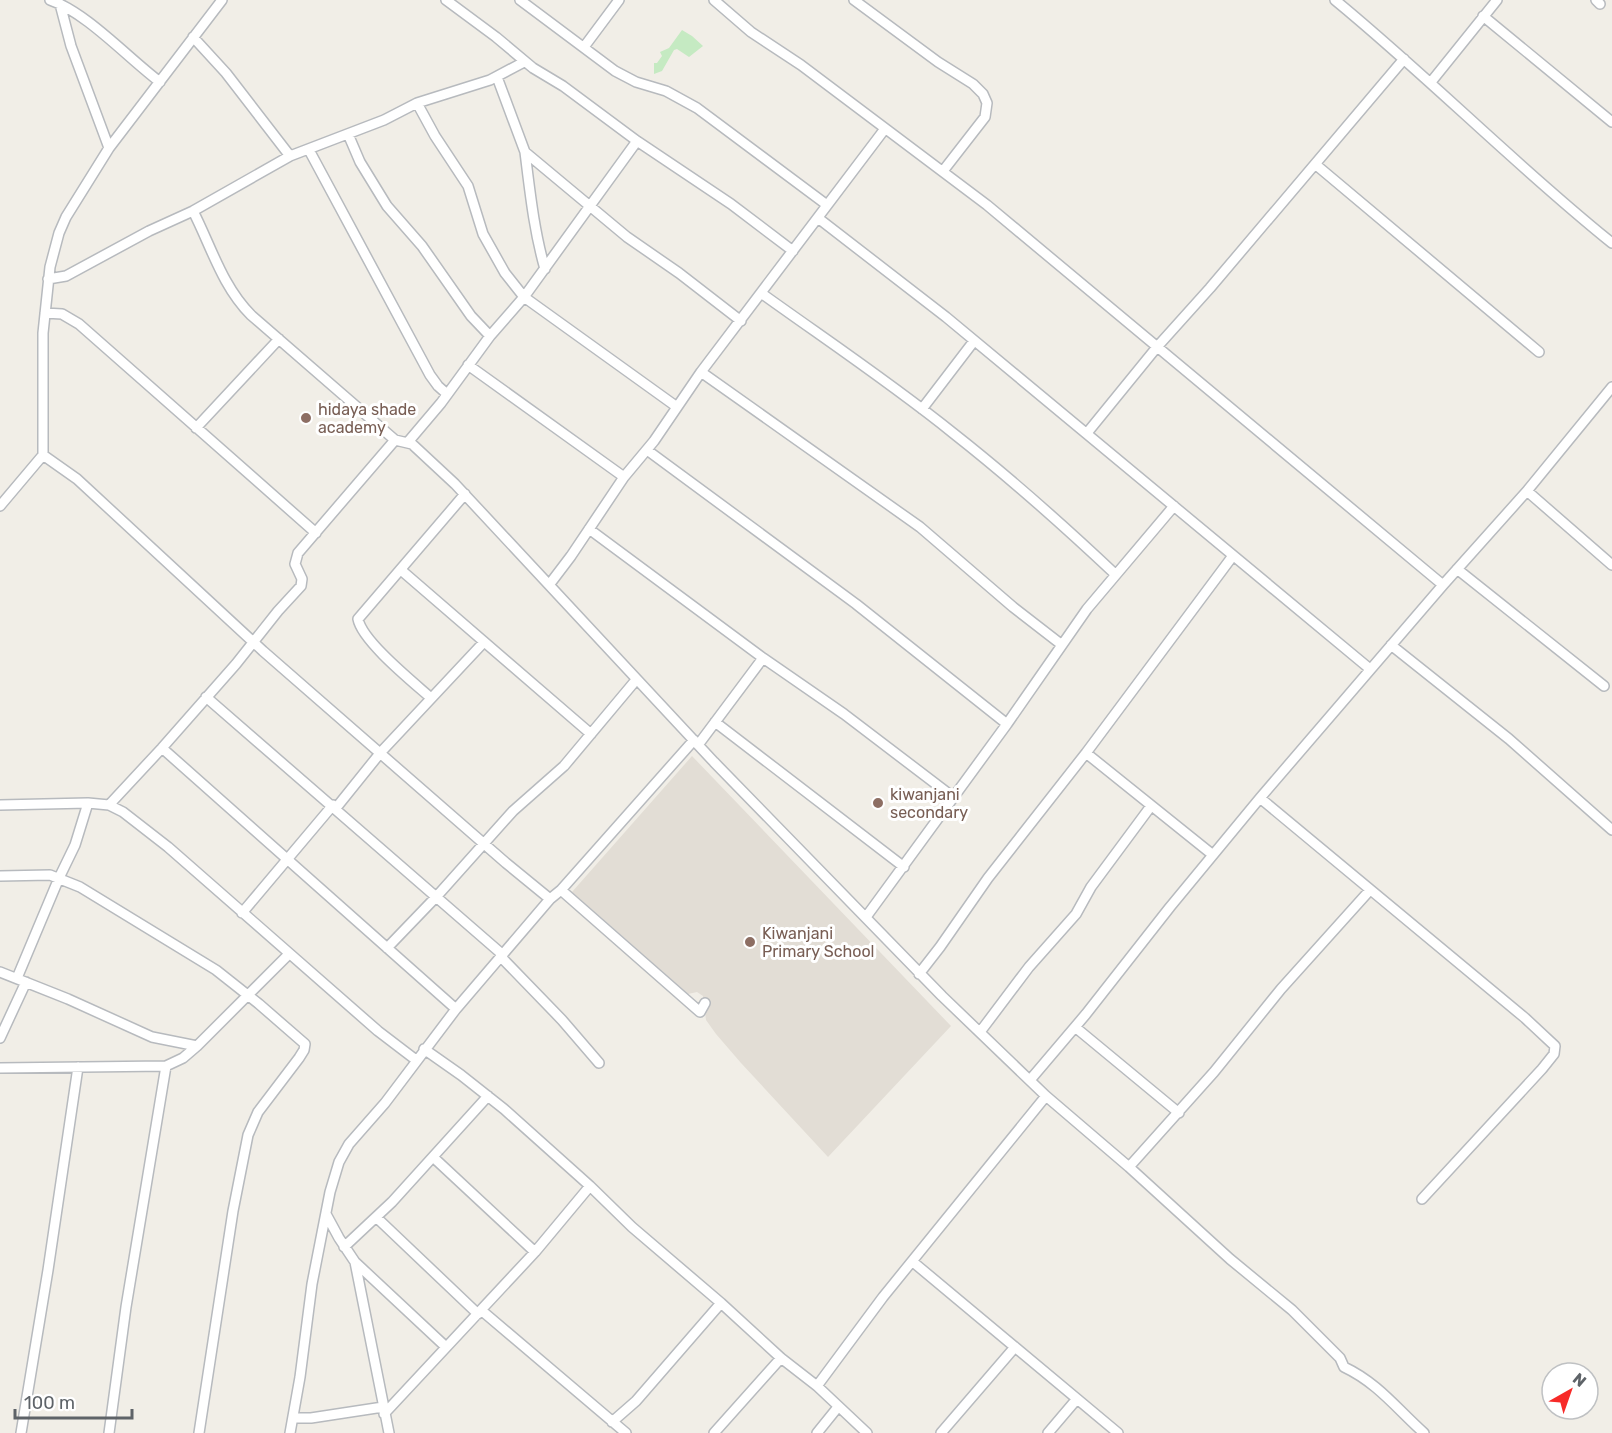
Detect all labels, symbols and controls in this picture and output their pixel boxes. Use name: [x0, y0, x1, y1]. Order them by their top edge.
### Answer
place label: hidaya shade academy: [318, 400, 416, 437]
marker: hidaya shade academy: [299, 411, 313, 425]
place label: kiwanjani secondary: [890, 785, 968, 822]
marker: kiwanjani secondary: [871, 796, 885, 810]
place label: Kiwanjani Primary School: [762, 924, 874, 961]
marker: Kiwanjani Primary School: [743, 935, 757, 949]
north arrow: [1540, 1361, 1600, 1421]
text: N: [1569, 1369, 1590, 1391]
scale bar: [15, 1382, 132, 1420]
text: 100 m: [24, 1392, 75, 1414]

